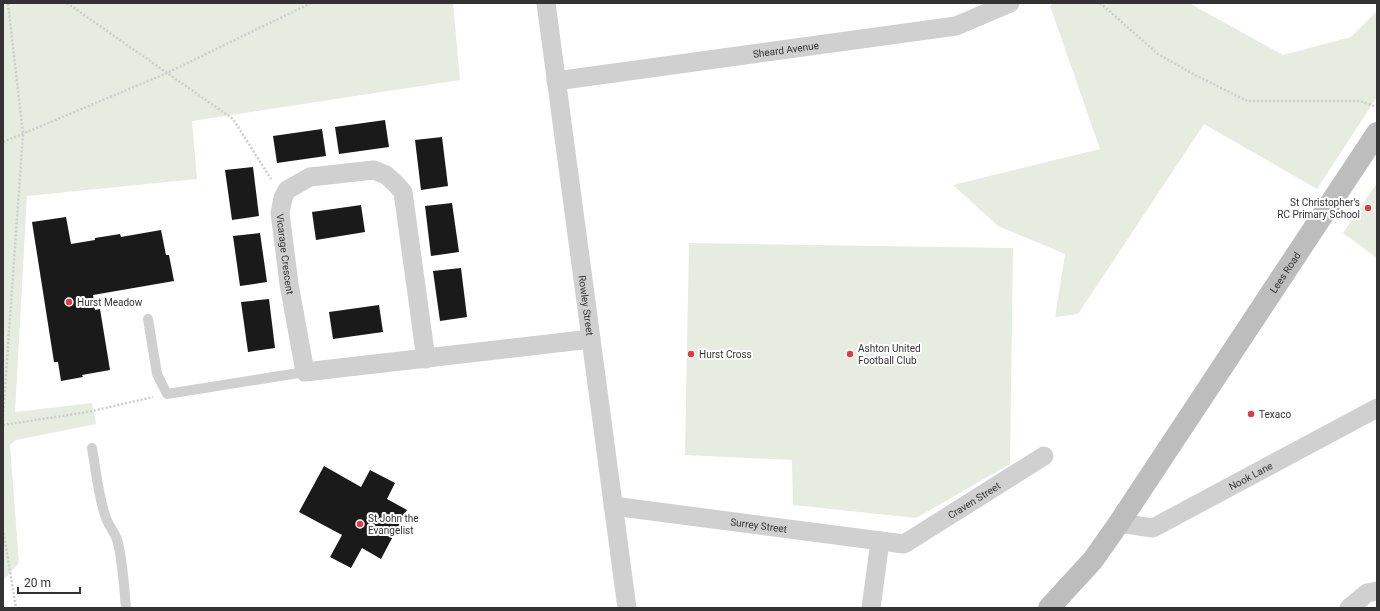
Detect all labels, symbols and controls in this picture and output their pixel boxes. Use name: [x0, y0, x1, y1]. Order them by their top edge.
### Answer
street label: Sheard Avenue: [752, 39, 819, 59]
place label: St Christopher's RC Primary School: [1277, 197, 1360, 220]
marker: St Christopher's RC Primary School: [1363, 203, 1373, 213]
street label: Vicarage Crescent: [275, 213, 296, 295]
street label: Lees Road: [1267, 250, 1302, 295]
street label: Rowley Street: [577, 274, 596, 336]
marker: Hurst Meadow: [64, 297, 74, 307]
place label: Hurst Meadow: [77, 297, 143, 308]
place label: Ashton United Football Club: [858, 343, 921, 366]
marker: Hurst Cross: [686, 349, 696, 359]
place label: Hurst Cross: [699, 349, 752, 360]
marker: Ashton United Football Club: [845, 349, 855, 359]
marker: Texaco: [1246, 409, 1256, 419]
place label: Texaco: [1259, 409, 1291, 420]
street label: Nook Lane: [1227, 460, 1274, 492]
street label: Craven Street: [946, 480, 1002, 521]
place label: St John the Evangelist: [368, 513, 419, 536]
street label: Surrey Street: [730, 516, 788, 534]
marker: St John the Evangelist: [355, 519, 365, 529]
scale bar: [18, 569, 80, 595]
text: 20 m: [24, 576, 51, 590]

